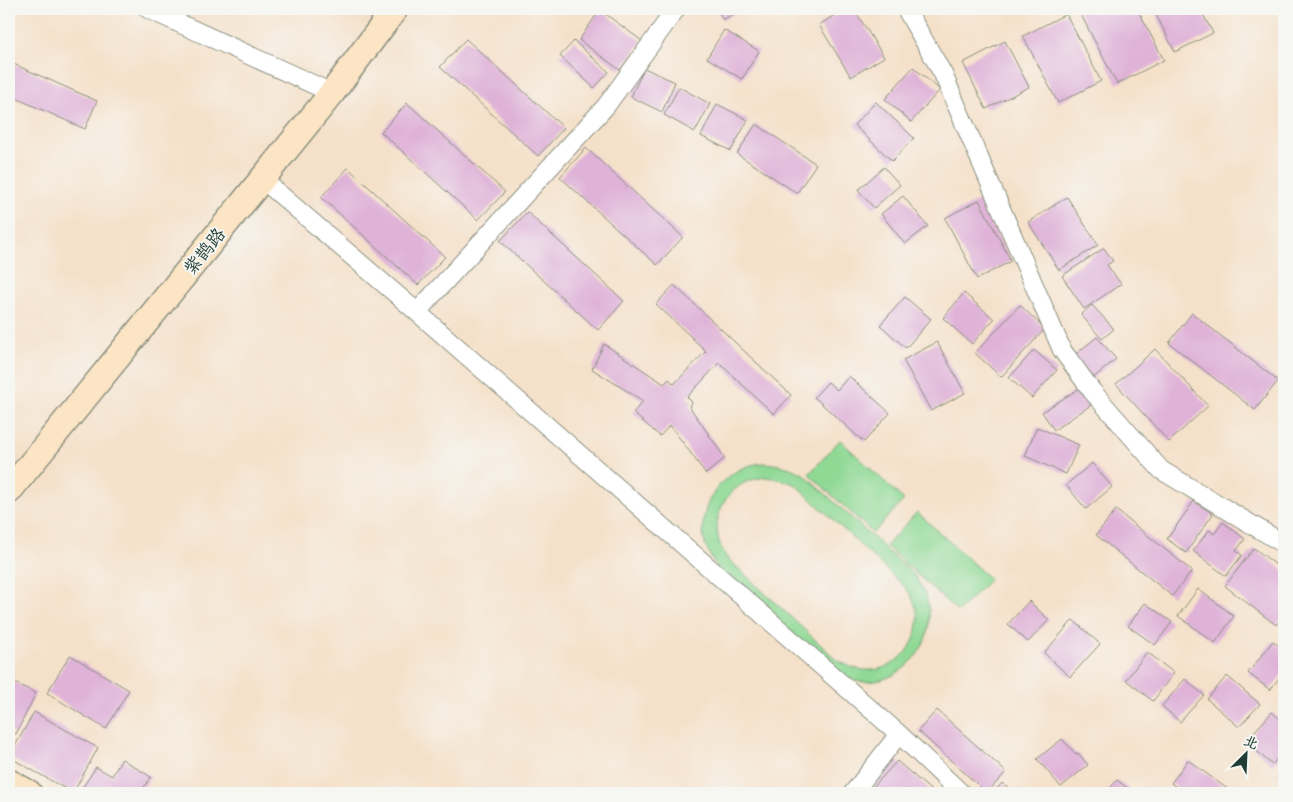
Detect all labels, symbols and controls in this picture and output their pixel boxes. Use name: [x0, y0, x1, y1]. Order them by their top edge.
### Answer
street label: 紫鹊路: [178, 223, 230, 279]
north arrow: [1220, 730, 1270, 780]
text: 北: [1241, 731, 1261, 753]

